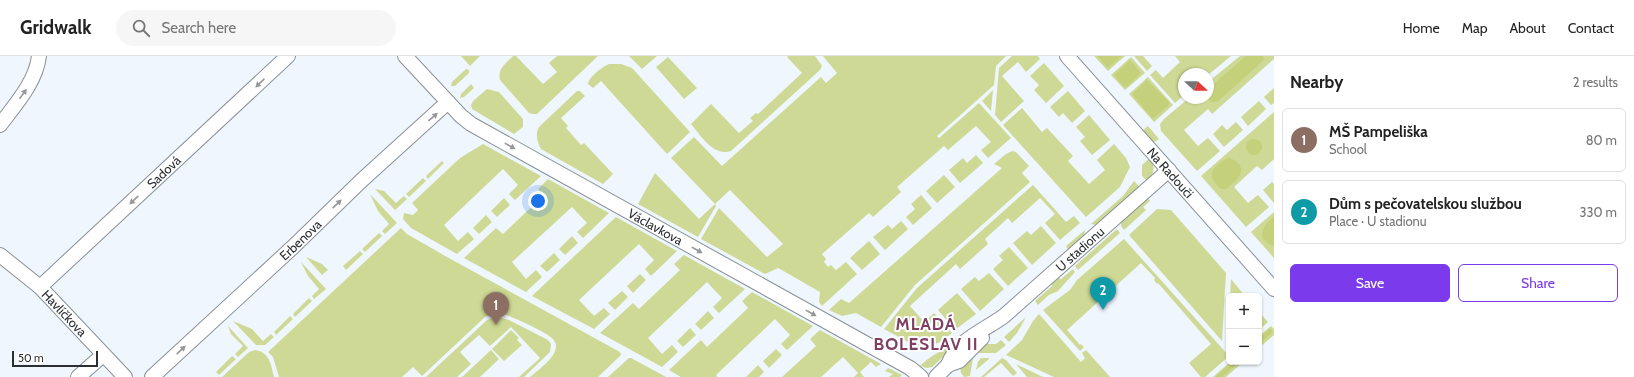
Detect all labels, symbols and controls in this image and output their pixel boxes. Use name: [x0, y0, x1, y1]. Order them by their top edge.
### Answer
search box: [116, 10, 396, 46]
text: Gridwalk: [20, 16, 92, 39]
icon: search: [130, 17, 152, 39]
text: Search here: [162, 19, 236, 37]
text: Home: [1403, 19, 1440, 37]
text: Map: [1462, 19, 1487, 37]
text: About: [1509, 19, 1546, 37]
text: Contact: [1568, 19, 1614, 37]
north arrow: [1178, 68, 1214, 104]
text: Nearby: [1290, 72, 1343, 92]
text: 2 results: [1573, 74, 1618, 90]
one-way arrow: [255, 78, 265, 87]
one-way arrow: [19, 88, 27, 99]
one-way arrow: [428, 112, 438, 121]
text: MŠ Pampeliška: [1329, 123, 1428, 141]
text: 1: [1302, 132, 1306, 148]
text: 80 m: [1586, 132, 1617, 148]
text: School: [1329, 141, 1367, 157]
one-way arrow: [504, 143, 516, 149]
street label: Na Radouči: [1144, 144, 1197, 201]
street label: Sadová: [143, 152, 185, 192]
your location: [528, 191, 548, 211]
one-way arrow: [129, 195, 139, 205]
text: Dům s pečovatelskou službou: [1329, 195, 1522, 213]
one-way arrow: [332, 199, 342, 209]
text: 2: [1301, 204, 1307, 220]
text: 330 m: [1580, 204, 1617, 220]
street label: Václavkova: [625, 205, 686, 249]
text: Place · U stadionu: [1329, 213, 1427, 229]
street label: Erbenova: [276, 216, 325, 264]
street label: U stadionu: [1052, 223, 1108, 275]
one-way arrow: [691, 247, 703, 253]
button: Save: [1290, 264, 1450, 302]
button: Share: [1458, 264, 1618, 302]
pin: 2: [1090, 277, 1116, 310]
street label: Havlíčkova: [39, 286, 91, 340]
pin: 1: [483, 292, 509, 325]
map controls: [1226, 293, 1262, 365]
button: +: [1226, 293, 1262, 329]
one-way arrow: [805, 310, 817, 317]
district label: MLADÁ BOLESLAV II: [874, 314, 978, 354]
button: −: [1226, 329, 1262, 365]
one-way arrow: [175, 346, 186, 355]
scale bar: [12, 349, 98, 368]
text: 50 m: [18, 351, 44, 365]

